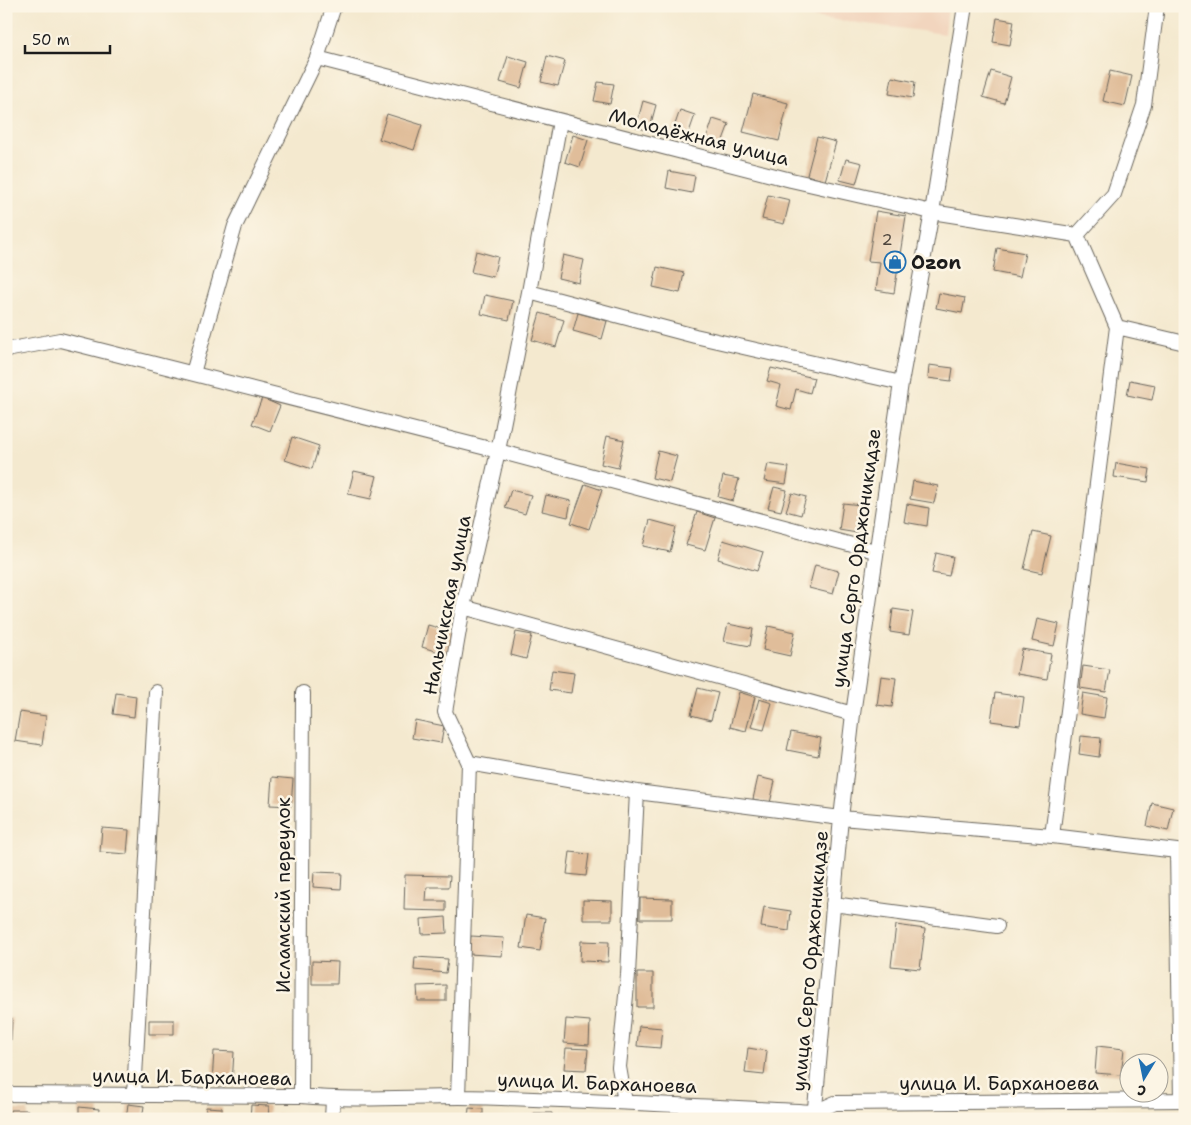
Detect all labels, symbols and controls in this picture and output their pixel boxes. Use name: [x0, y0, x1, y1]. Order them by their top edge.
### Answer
scale bar: [25, 22, 110, 54]
text: 50 m: [32, 30, 70, 50]
street label: Молодёжная улица: [606, 102, 792, 172]
house number: 2: [881, 229, 893, 250]
shop icon: Ozon: [883, 250, 907, 274]
place label: Ozon: [911, 250, 961, 275]
street label: улица Серго Орджоникидзе: [825, 427, 887, 689]
street label: Нальчикская улица: [417, 513, 477, 697]
street label: Исламский переулок: [271, 797, 296, 993]
street label: улица Серго Орджоникидзе: [786, 829, 834, 1093]
north arrow: [1118, 1052, 1168, 1102]
street label: улица И. Барханоева: [92, 1063, 292, 1091]
street label: улица И. Барханоева: [497, 1067, 697, 1099]
street label: улица И. Барханоева: [899, 1071, 1099, 1096]
text: С: [1136, 1081, 1148, 1100]

